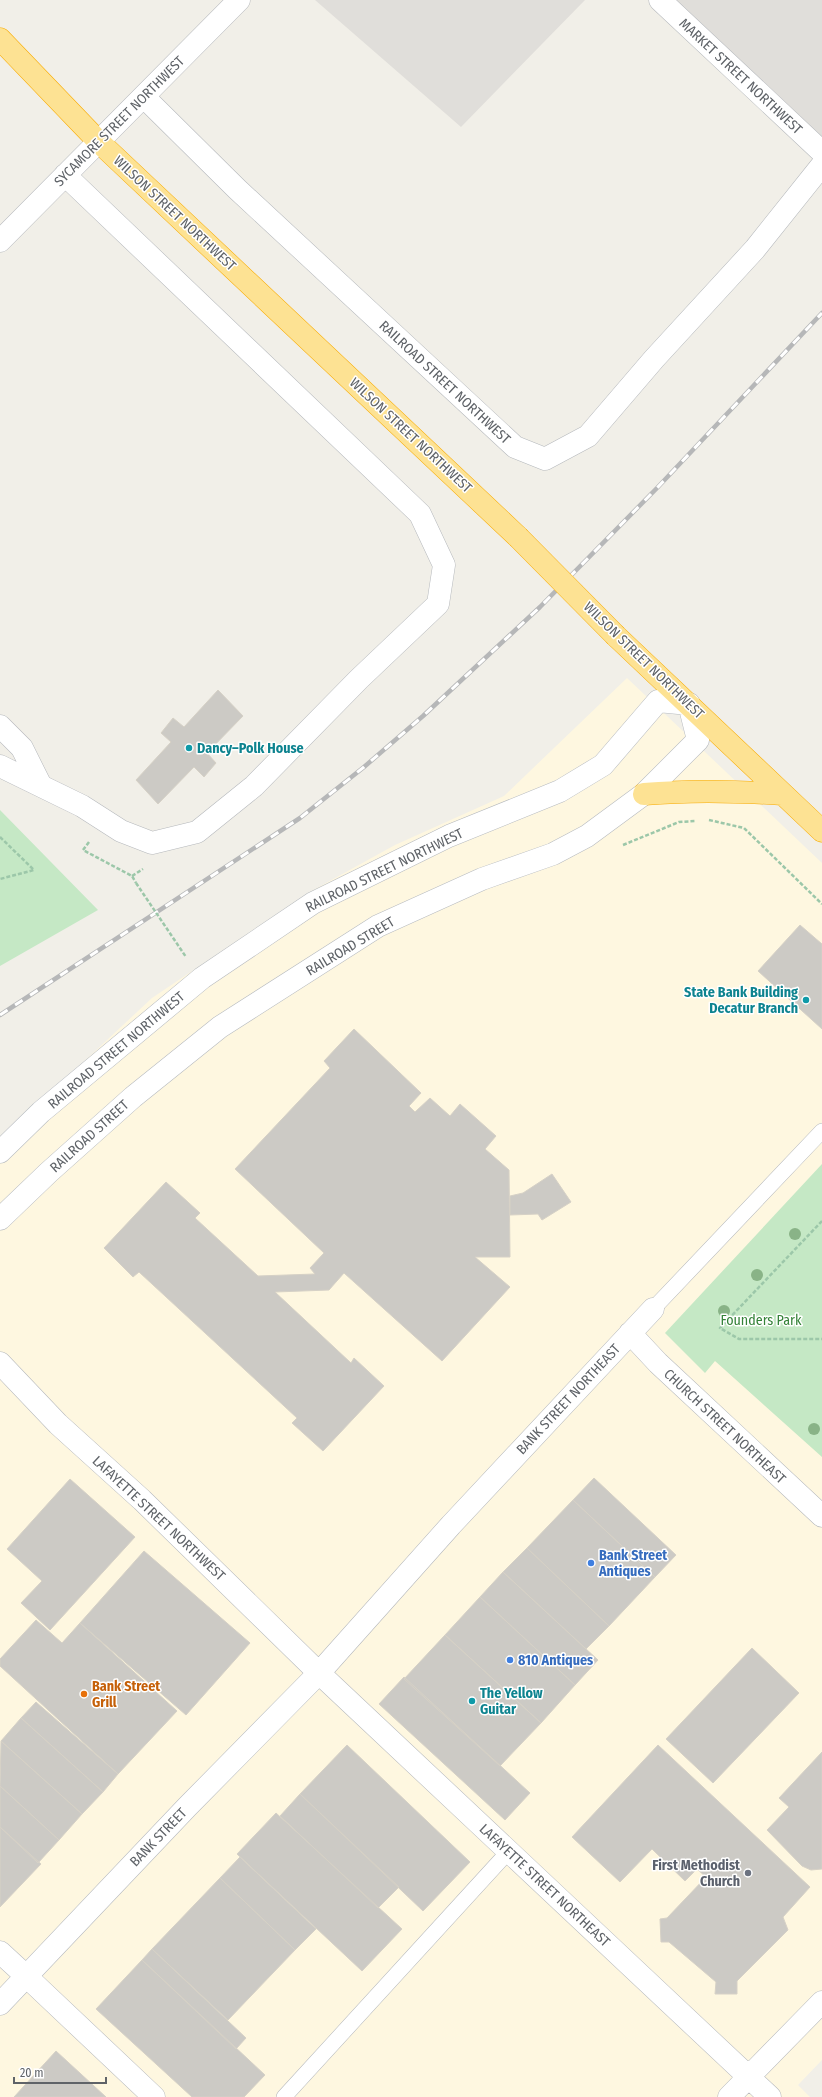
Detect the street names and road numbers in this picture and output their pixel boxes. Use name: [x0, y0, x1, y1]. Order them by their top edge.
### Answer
street label: MARKET STREET NORTHWEST: [676, 15, 806, 138]
street label: SYCAMORE STREET NORTHWEST: [51, 52, 188, 190]
street label: WILSON STREET NORTHWEST: [110, 152, 240, 275]
street label: RAILROAD STREET NORTHWEST: [376, 317, 514, 448]
street label: WILSON STREET NORTHWEST: [346, 374, 476, 497]
street label: WILSON STREET NORTHWEST: [580, 598, 708, 723]
street label: RAILROAD STREET NORTHWEST: [303, 825, 466, 916]
street label: RAILROAD STREET: [303, 913, 398, 980]
street label: RAILROAD STREET NORTHWEST: [45, 988, 188, 1113]
street label: RAILROAD STREET: [46, 1096, 133, 1176]
street label: BANK STREET NORTHEAST: [513, 1340, 624, 1458]
street label: CHURCH STREET NORTHEAST: [660, 1365, 790, 1488]
street label: LAFAYETTE STREET NORTHWEST: [89, 1452, 229, 1585]
street label: BANK STREET: [126, 1804, 191, 1870]
street label: LAFAYETTE STREET NORTHEAST: [476, 1820, 614, 1951]

